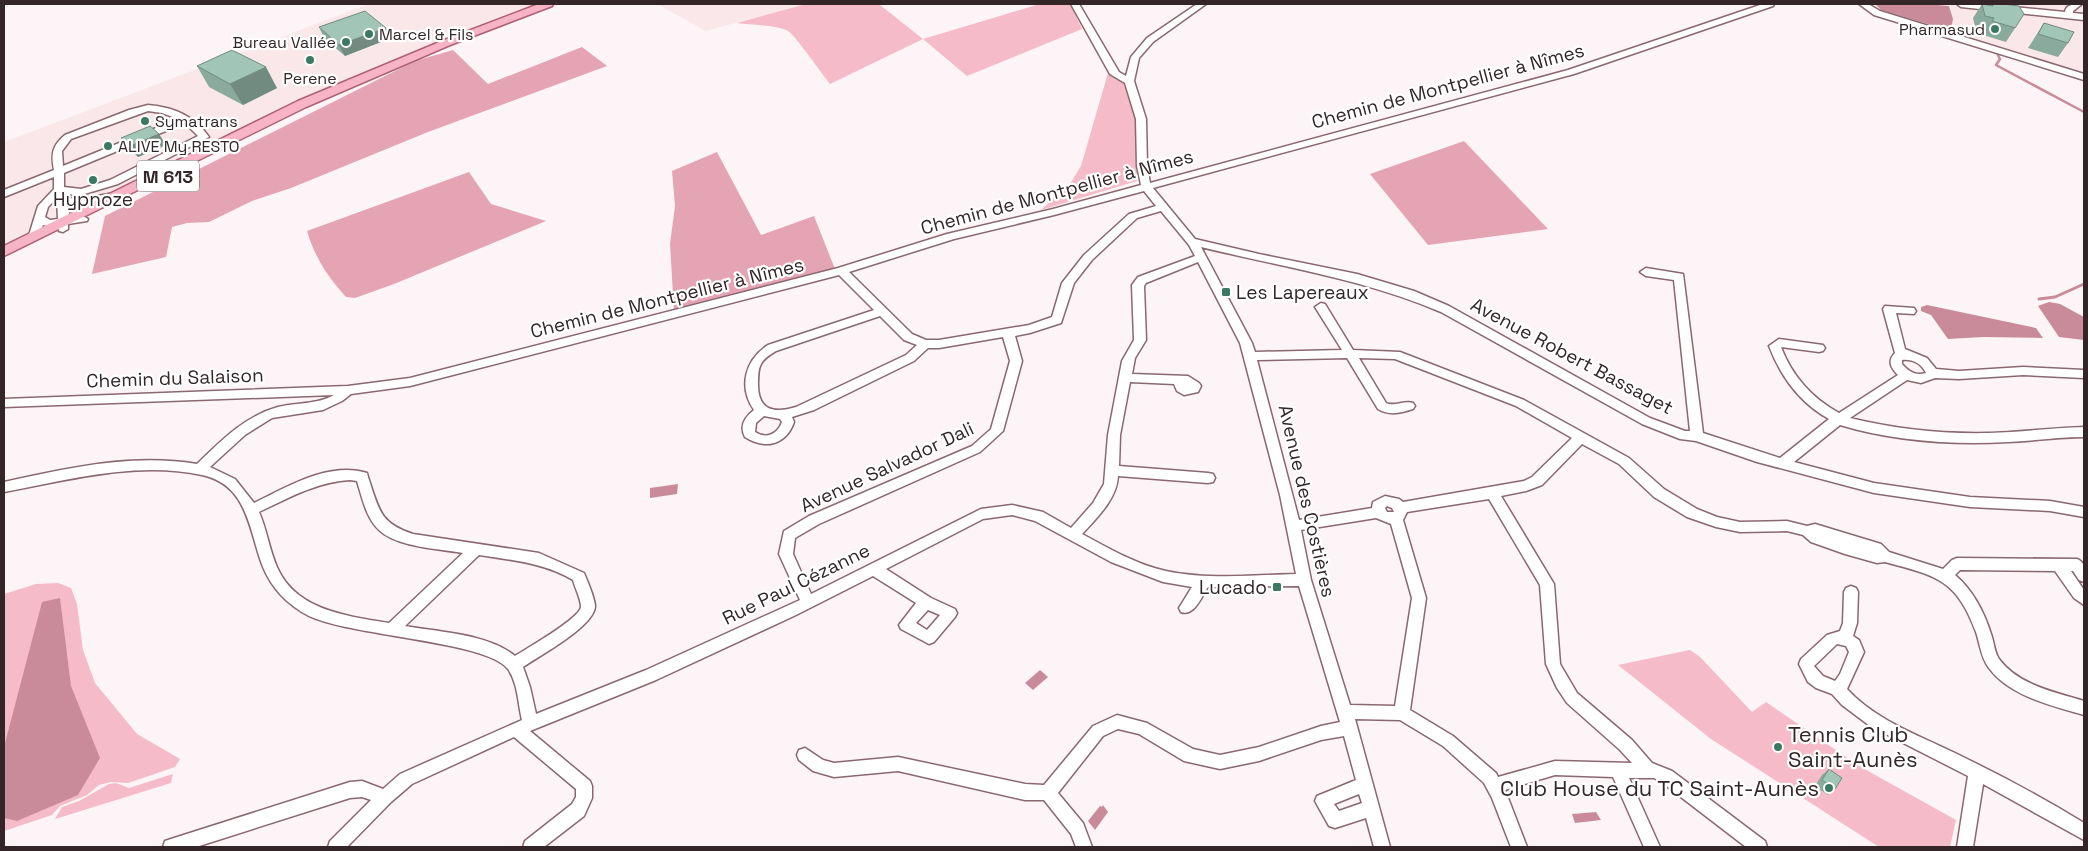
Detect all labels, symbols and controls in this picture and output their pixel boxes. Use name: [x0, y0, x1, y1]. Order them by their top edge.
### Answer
place label: Pharmasud: [1899, 19, 1985, 40]
marker: Pharmasud: [1989, 23, 2001, 35]
place label: Marcel & Fils: [379, 24, 474, 45]
marker: Marcel & Fils: [363, 28, 375, 40]
place label: Bureau Vallée: [232, 32, 336, 53]
marker: Bureau Vallée: [340, 36, 352, 48]
street label: Chemin de Montpellier à Nîmes: [1309, 38, 1587, 134]
marker: Perene: [304, 54, 316, 66]
place label: Perene: [283, 68, 337, 89]
place label: Symatrans: [155, 111, 238, 132]
marker: Symatrans: [139, 115, 151, 127]
place label: ALIVE My RESTO: [118, 136, 240, 157]
marker: ALIVE My RESTO: [102, 140, 114, 152]
street label: Chemin de Montpellier à Nîmes: [918, 144, 1196, 240]
road number: M 613: [137, 160, 199, 192]
marker: Hypnoze: [87, 174, 99, 186]
place label: Hypnoze: [53, 187, 133, 212]
street label: Chemin de Montpellier à Nîmes: [528, 252, 806, 344]
place label: Les Lapereaux: [1236, 280, 1369, 305]
marker: Les Lapereaux: [1220, 286, 1232, 298]
street label: Avenue Robert Bassaget: [1466, 292, 1678, 420]
street label: Chemin du Salaison: [86, 362, 264, 394]
street label: Avenue des Costières: [1273, 402, 1341, 600]
street label: Avenue Salvador Dali: [796, 416, 978, 518]
street label: Rue Paul Cézanne: [718, 537, 874, 631]
place label: Lucado: [1199, 575, 1267, 600]
marker: Lucado: [1271, 581, 1283, 593]
place label: Tennis Club Saint-Aunès: [1788, 720, 1918, 773]
marker: Tennis Club Saint-Aunès: [1772, 741, 1784, 753]
place label: Club House du TC Saint-Aunès: [1500, 774, 1819, 802]
marker: Club House du TC Saint-Aunès: [1823, 782, 1835, 794]

